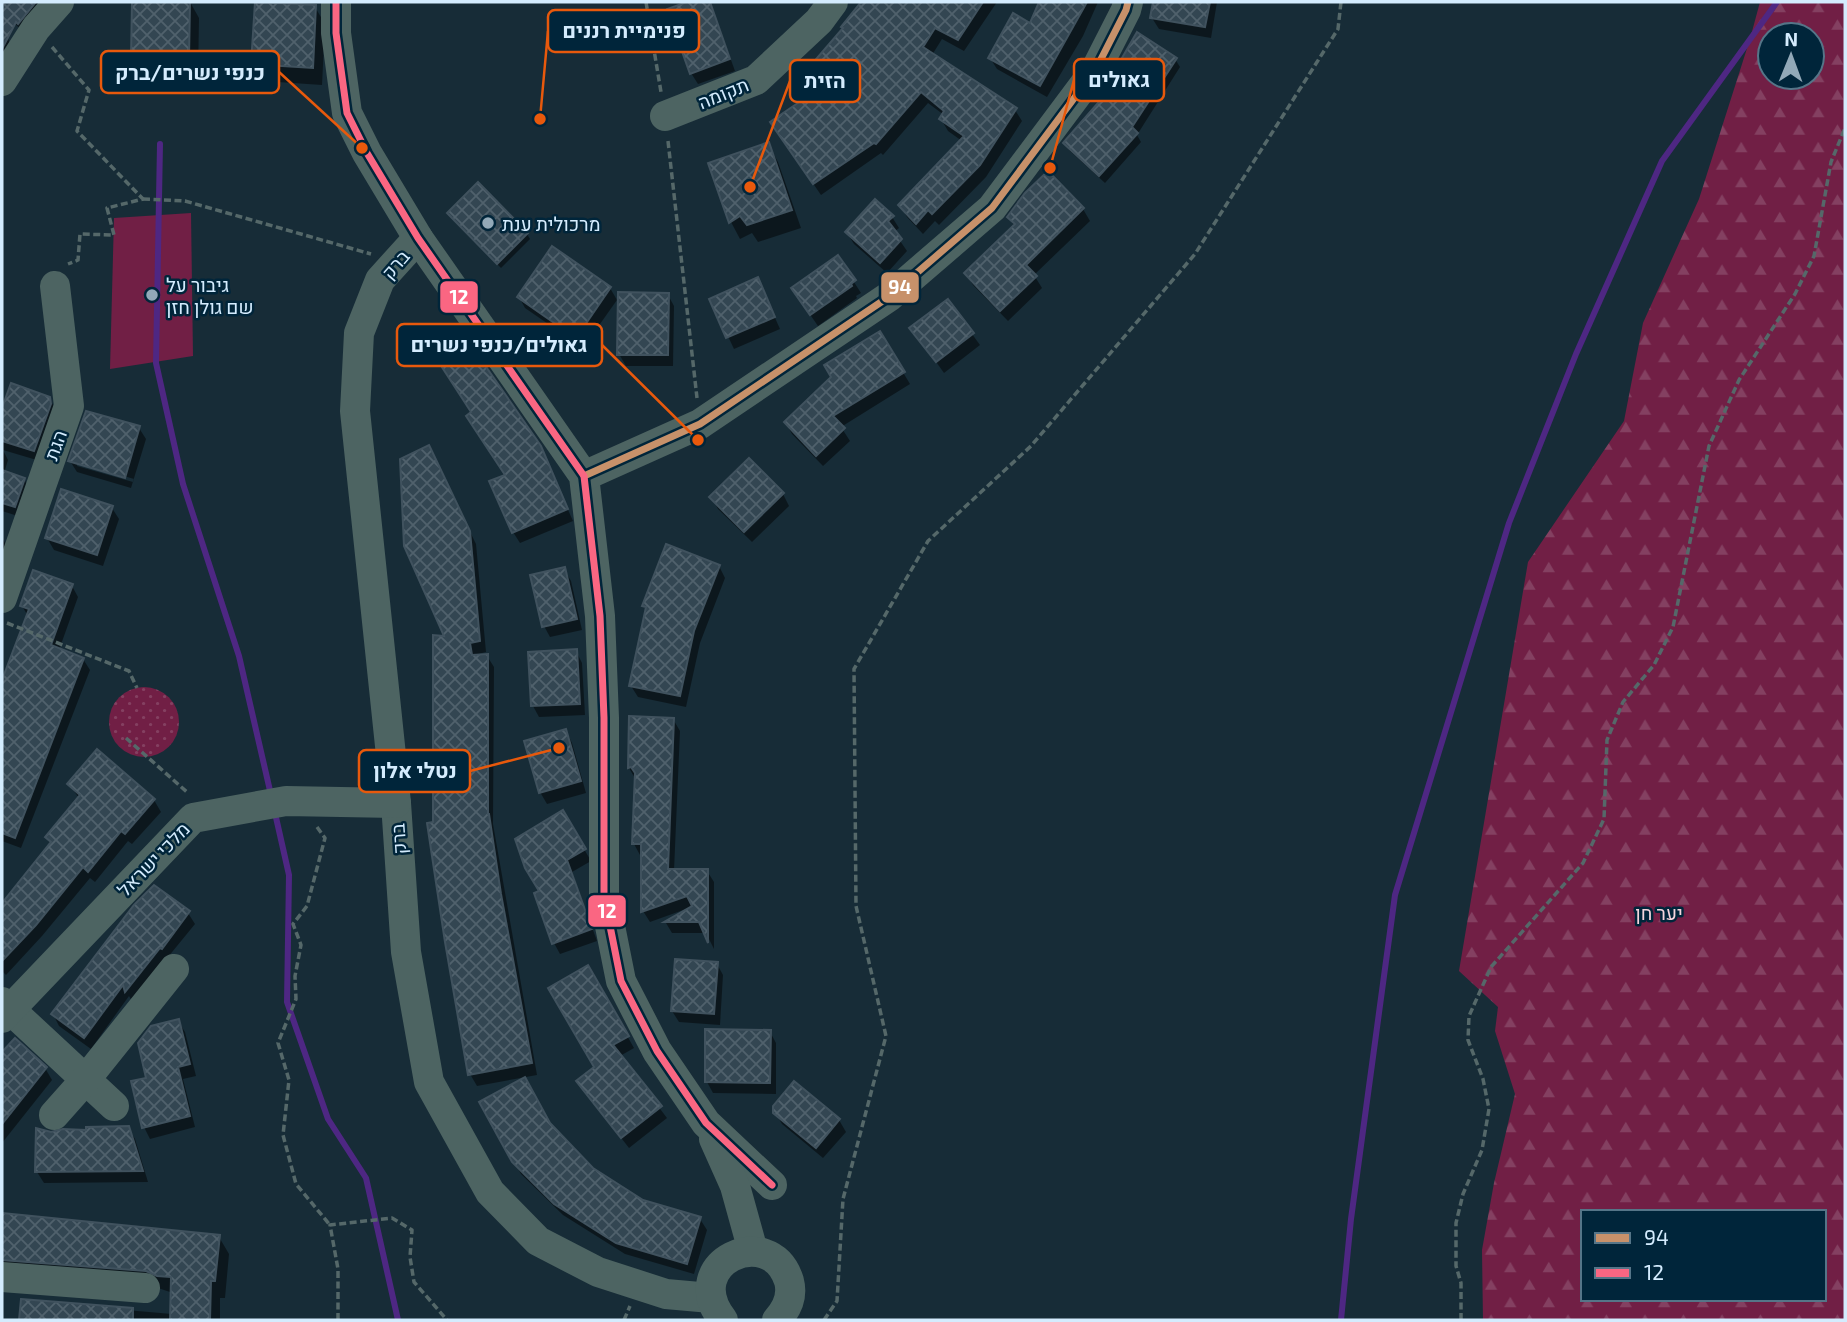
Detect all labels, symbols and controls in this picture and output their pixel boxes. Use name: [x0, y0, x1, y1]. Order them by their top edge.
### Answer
callout: פנימיית רננים: [548, 10, 699, 52]
text: פנימיית רננים: [562, 17, 686, 42]
north arrow: [1756, 21, 1826, 91]
text: N: [1784, 27, 1798, 50]
callout: כנפי נשרים/ברק: [101, 51, 279, 93]
text: כנפי נשרים/ברק: [115, 59, 265, 84]
callout: גאולים: [1074, 59, 1164, 101]
callout: הזית: [790, 60, 860, 102]
text: גאולים: [1088, 66, 1150, 91]
text: הזית: [804, 67, 846, 92]
street label: תקומה: [694, 73, 752, 113]
place label: מרכולית ענת: [502, 212, 601, 235]
marker: מרכולית ענת: [480, 215, 496, 231]
street label: ברק: [376, 245, 414, 283]
line badge: 94: [880, 271, 920, 304]
place label: גיבור על שם גולן חזן: [166, 273, 254, 318]
text: 94: [888, 275, 912, 298]
line badge: 12: [439, 280, 479, 314]
text: 12: [449, 285, 469, 308]
marker: גיבור על שם גולן חזן: [144, 287, 160, 303]
callout: גאולים/כנפי נשרים: [397, 324, 602, 366]
text: גאולים/כנפי נשרים: [411, 331, 587, 356]
street label: הגת: [39, 427, 71, 463]
callout: נטלי אלון: [359, 750, 470, 792]
text: נטלי אלון: [373, 757, 457, 782]
street label: מלכי ישראל: [112, 817, 194, 901]
street label: ברק: [385, 823, 411, 855]
line badge: 12: [587, 894, 627, 928]
text: 12: [597, 899, 617, 922]
park label: יער חן: [1635, 901, 1683, 924]
legend: [1581, 1210, 1826, 1301]
text: 94: [1644, 1224, 1669, 1249]
text: 12: [1644, 1259, 1664, 1284]

